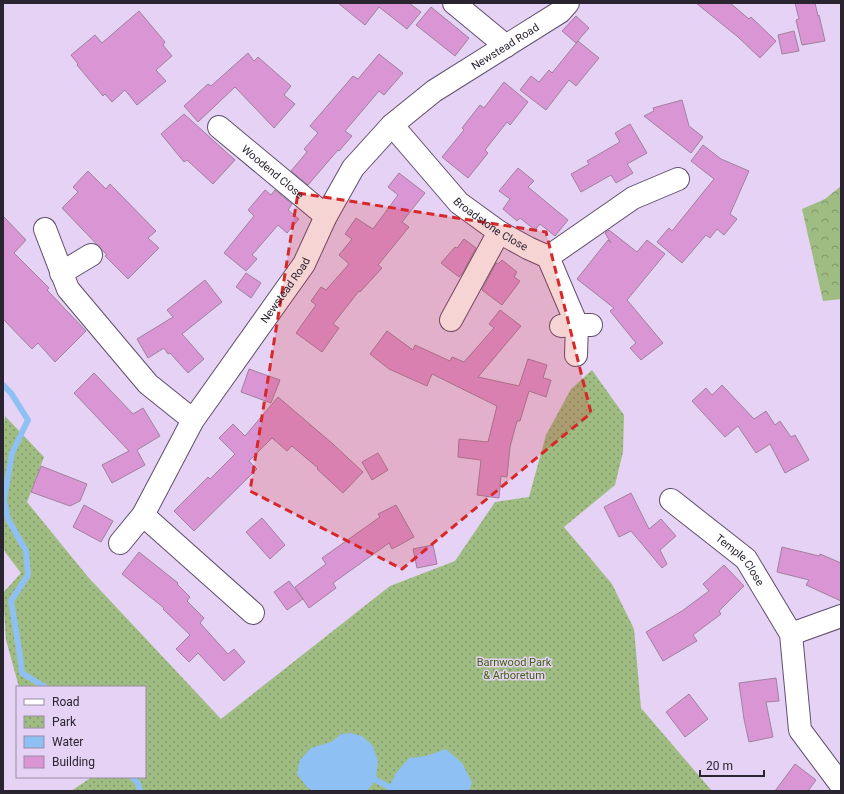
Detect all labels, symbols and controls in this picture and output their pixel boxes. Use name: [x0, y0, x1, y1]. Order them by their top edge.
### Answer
street label: Newstead Road: [469, 20, 541, 72]
street label: Woodend Close: [239, 142, 307, 201]
street label: Broadstone Close: [451, 195, 530, 253]
street label: Newstead Road: [258, 255, 313, 325]
street label: Temple Close: [713, 531, 767, 588]
park label: Barnwood Park & Arboretum: [477, 656, 552, 682]
legend: [16, 686, 146, 778]
text: Road: [52, 695, 80, 709]
text: Park: [52, 715, 77, 729]
text: Water: [52, 735, 83, 749]
scale bar: [700, 752, 764, 778]
text: Building: [52, 755, 95, 769]
text: 20 m: [706, 759, 733, 773]

